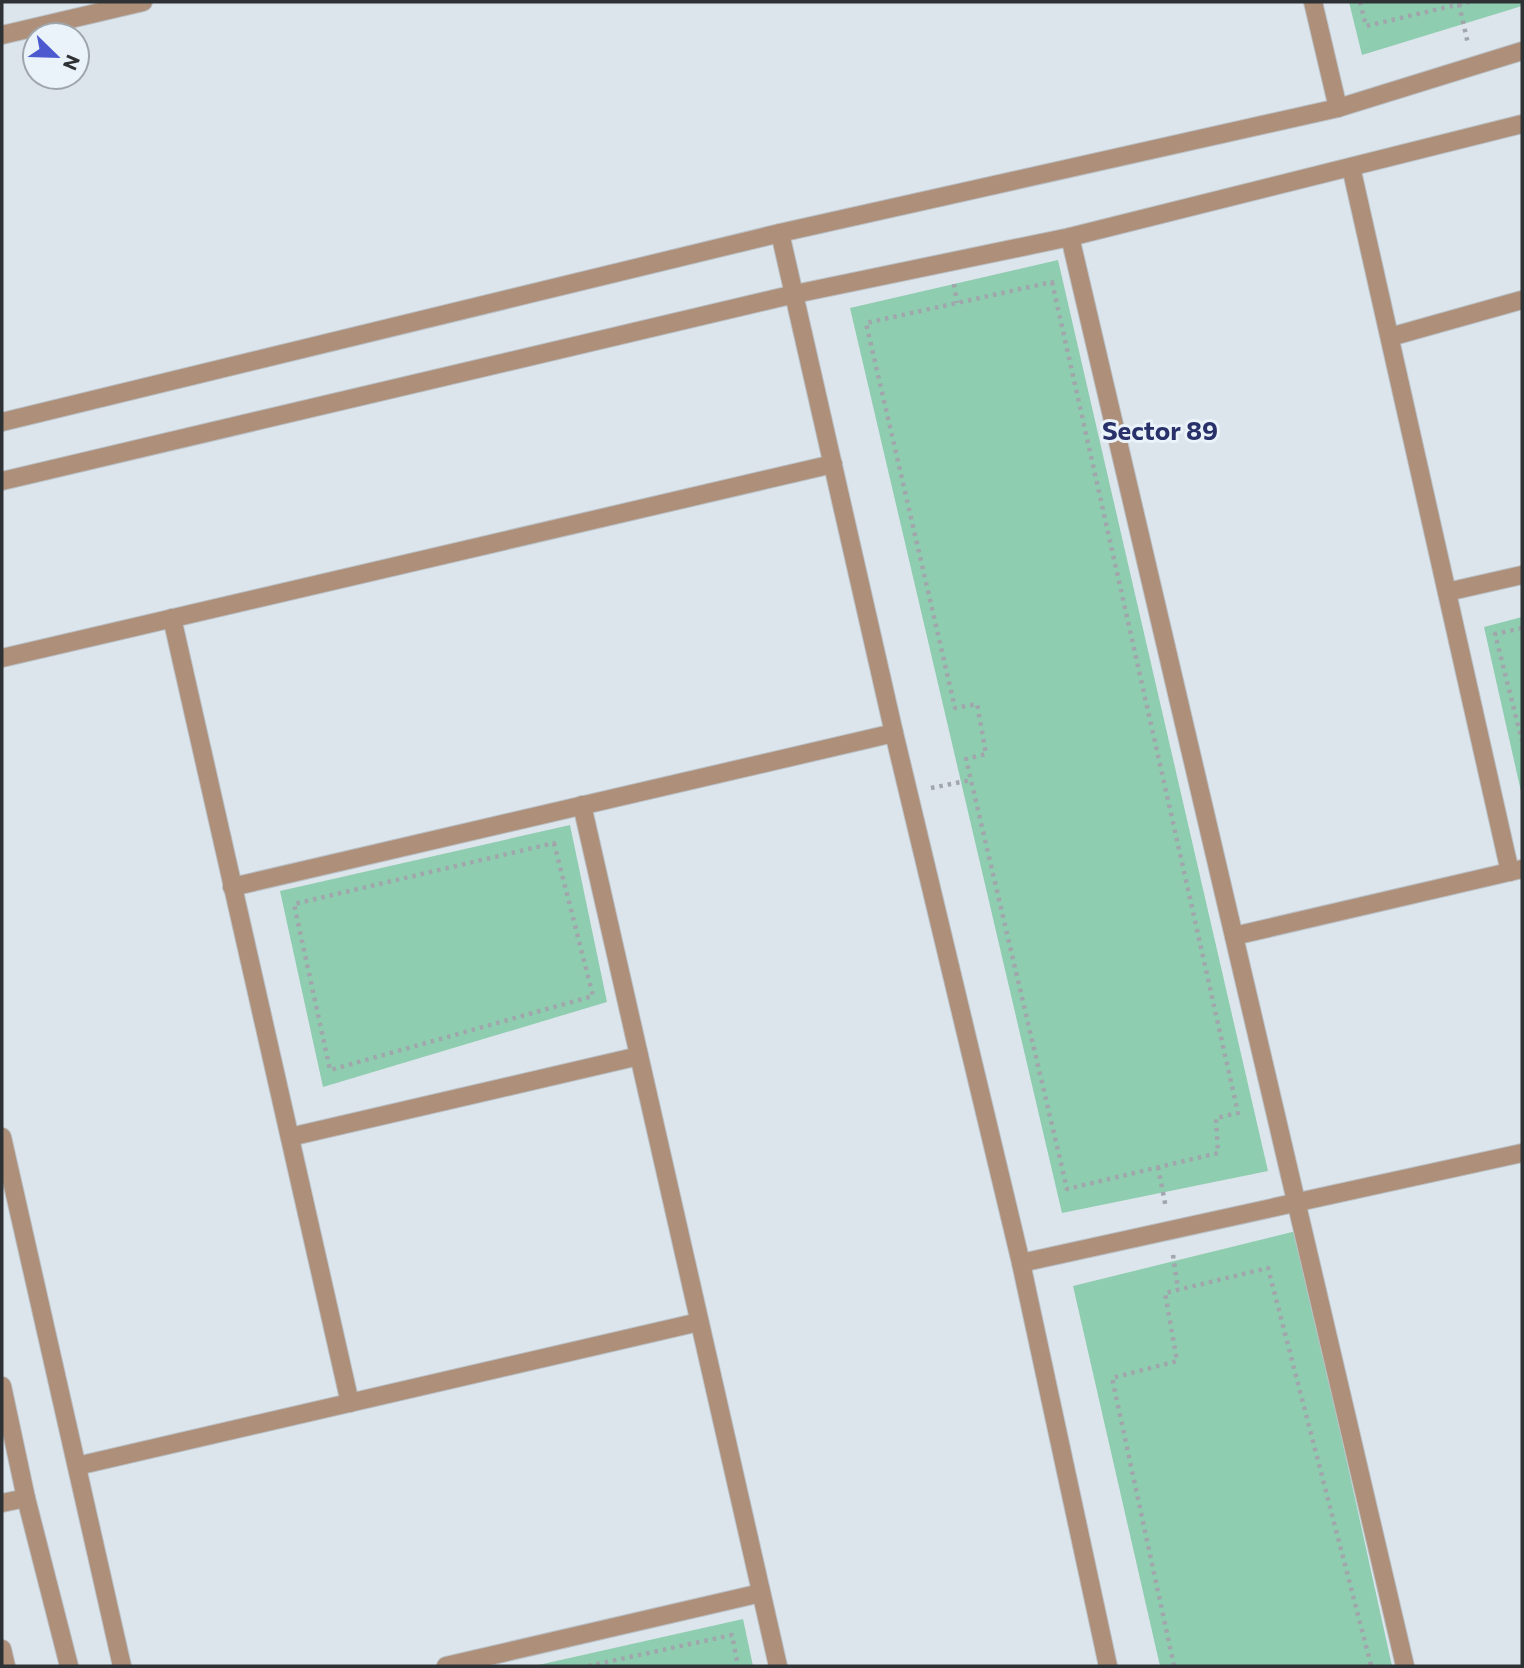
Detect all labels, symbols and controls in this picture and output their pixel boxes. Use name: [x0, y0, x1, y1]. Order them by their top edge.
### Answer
north arrow: [21, 21, 91, 91]
text: N: [59, 52, 85, 74]
district label: Sector 89: [1102, 414, 1218, 445]

